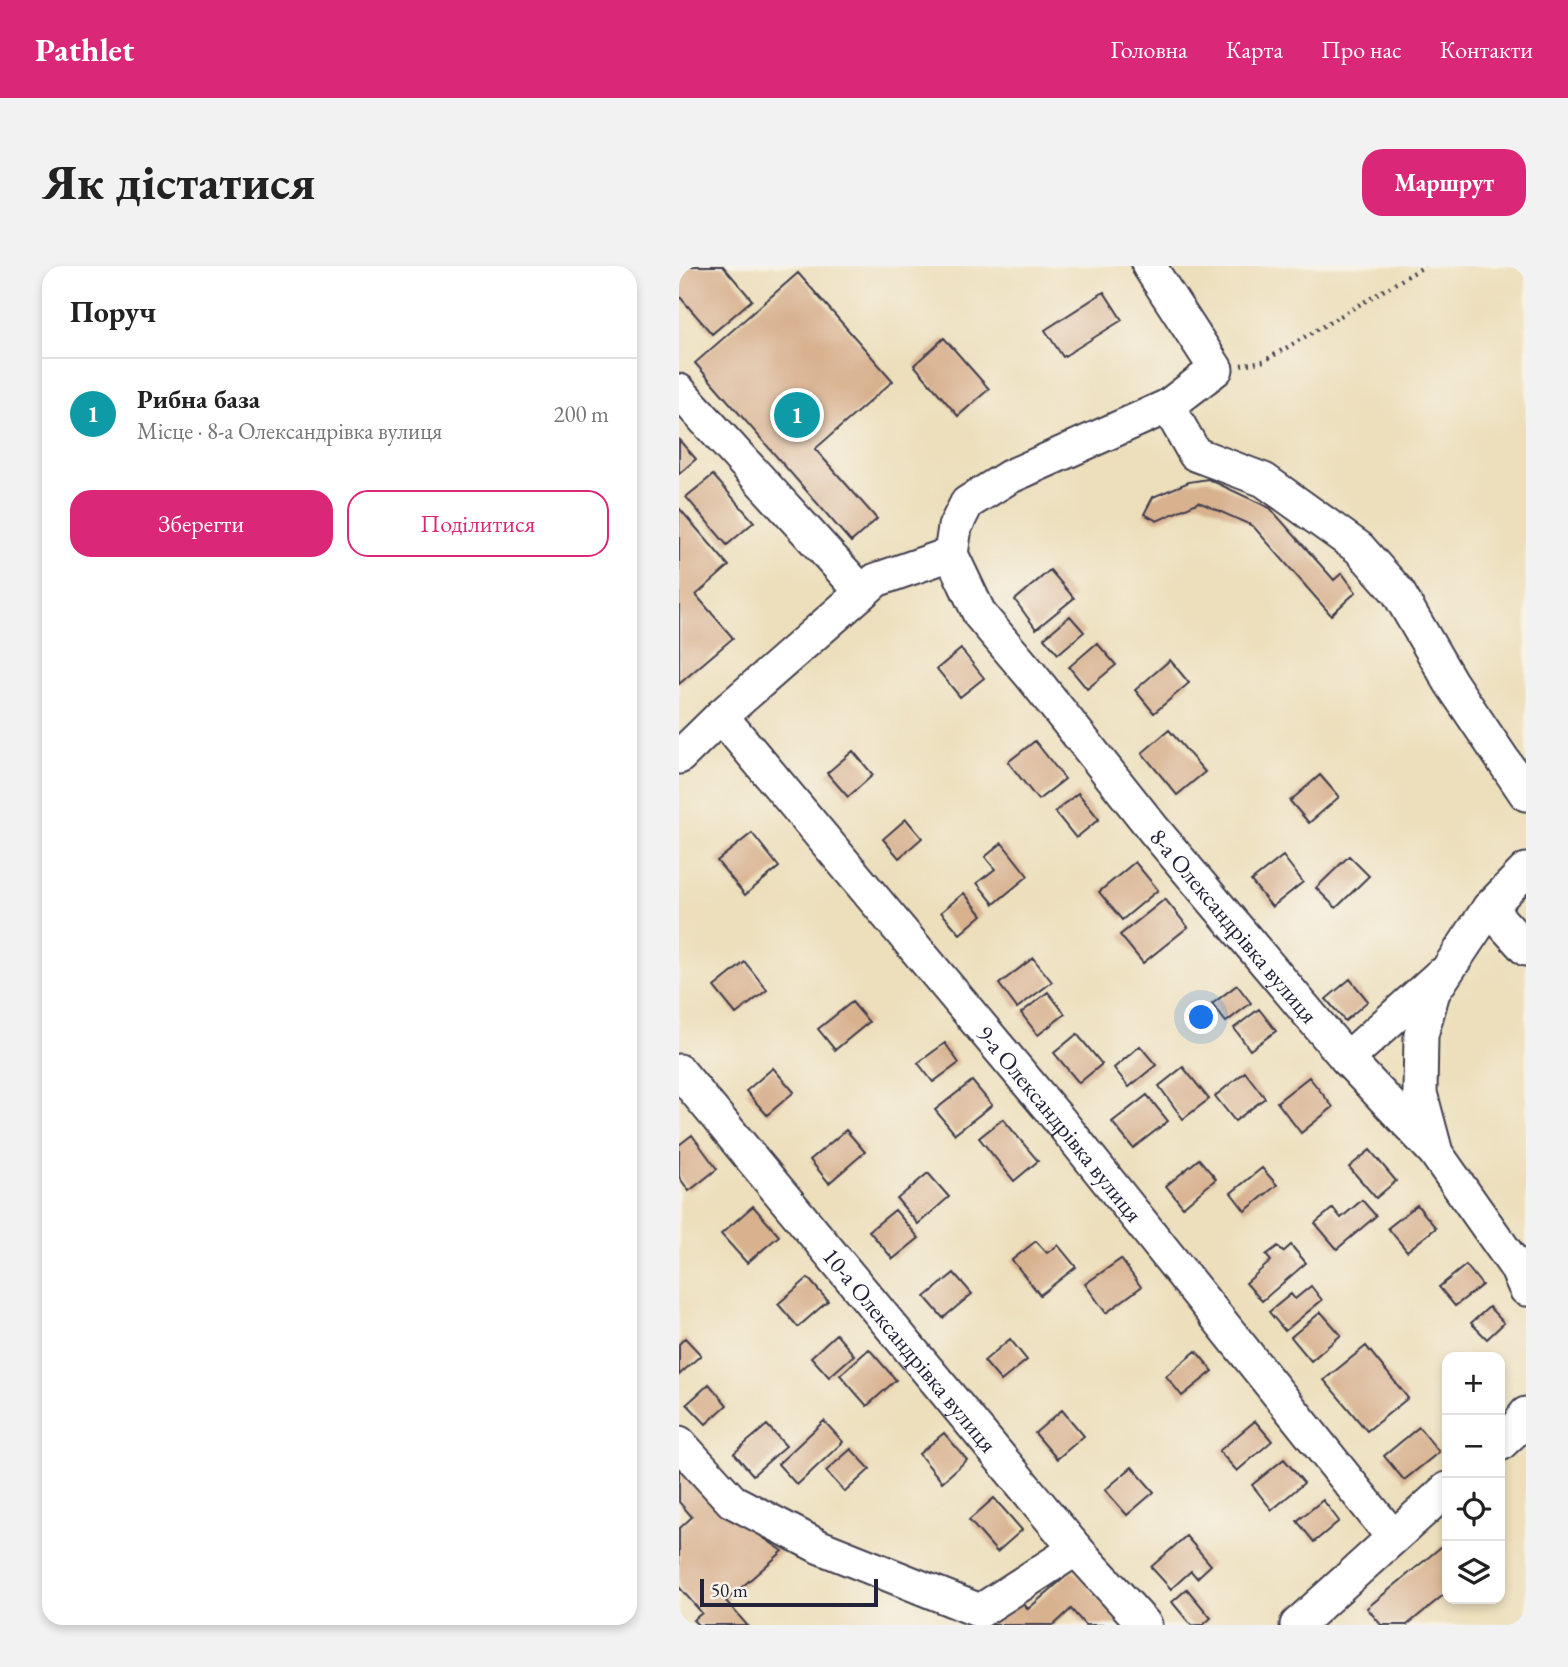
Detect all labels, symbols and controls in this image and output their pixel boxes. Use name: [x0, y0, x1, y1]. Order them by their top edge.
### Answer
text: Pathlet: [35, 28, 134, 71]
text: Головна: [1110, 34, 1188, 65]
text: Карта: [1226, 34, 1283, 65]
text: Про нас: [1321, 34, 1402, 65]
text: Контакти: [1440, 34, 1533, 65]
button: Маршрут: [1362, 149, 1526, 216]
text: Як дістатися: [42, 150, 316, 214]
text: Поруч: [70, 292, 156, 331]
text: Рибна база: [137, 382, 260, 416]
pin: 1: [774, 389, 820, 441]
text: 1: [87, 399, 99, 429]
text: 200 m: [553, 399, 609, 429]
text: Місце · 8-а Олександрівка вулиця: [137, 416, 442, 446]
button: Зберегти: [70, 490, 333, 557]
button: Поділитися: [347, 490, 609, 557]
street label: 8-а Олександрівка вулиця: [1143, 822, 1326, 1030]
your location: [1184, 1000, 1218, 1034]
street label: 9-а Олександрівка вулиця: [970, 1018, 1150, 1228]
street label: 10-а Олександрівка вулиця: [816, 1241, 1005, 1459]
map controls: [1442, 1352, 1505, 1604]
button: +: [1442, 1352, 1505, 1415]
button: −: [1442, 1415, 1505, 1478]
button: locate: [1442, 1478, 1505, 1541]
button: layers: [1442, 1541, 1505, 1604]
scale bar: [700, 1576, 879, 1608]
text: 50 m: [711, 1578, 748, 1603]

